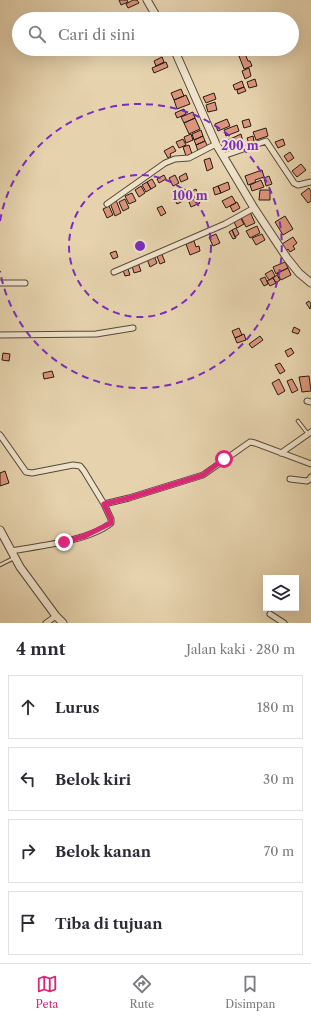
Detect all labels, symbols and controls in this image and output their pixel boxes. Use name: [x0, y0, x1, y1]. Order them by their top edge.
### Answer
search box: [12, 12, 299, 56]
icon: search: [26, 23, 48, 45]
text: Cari di sini: [58, 25, 135, 44]
text: 200 m: [221, 138, 259, 153]
text: 100 m: [172, 188, 208, 203]
centre of rings: [133, 239, 147, 253]
route start: [215, 450, 233, 468]
route end: [55, 533, 73, 551]
map controls: [263, 575, 299, 611]
button: layers: [263, 575, 299, 611]
text: 4 mnt: [16, 639, 66, 659]
text: Jalan kaki · 280 m: [186, 641, 295, 657]
icon: ahead: [17, 696, 39, 718]
text: Lurus: [55, 698, 100, 717]
text: 180 m: [257, 699, 294, 715]
icon: left: [17, 768, 39, 790]
text: Belok kiri: [55, 770, 131, 789]
text: 30 m: [263, 771, 294, 787]
icon: right: [17, 840, 39, 862]
text: Belok kanan: [55, 842, 151, 861]
text: 70 m: [264, 843, 294, 859]
icon: arrive: [17, 912, 39, 934]
text: Tiba di tujuan: [55, 914, 163, 933]
tab: Peta: [36, 973, 58, 1011]
tab: Rute: [129, 973, 154, 1011]
tab: Disimpan: [225, 973, 275, 1011]

